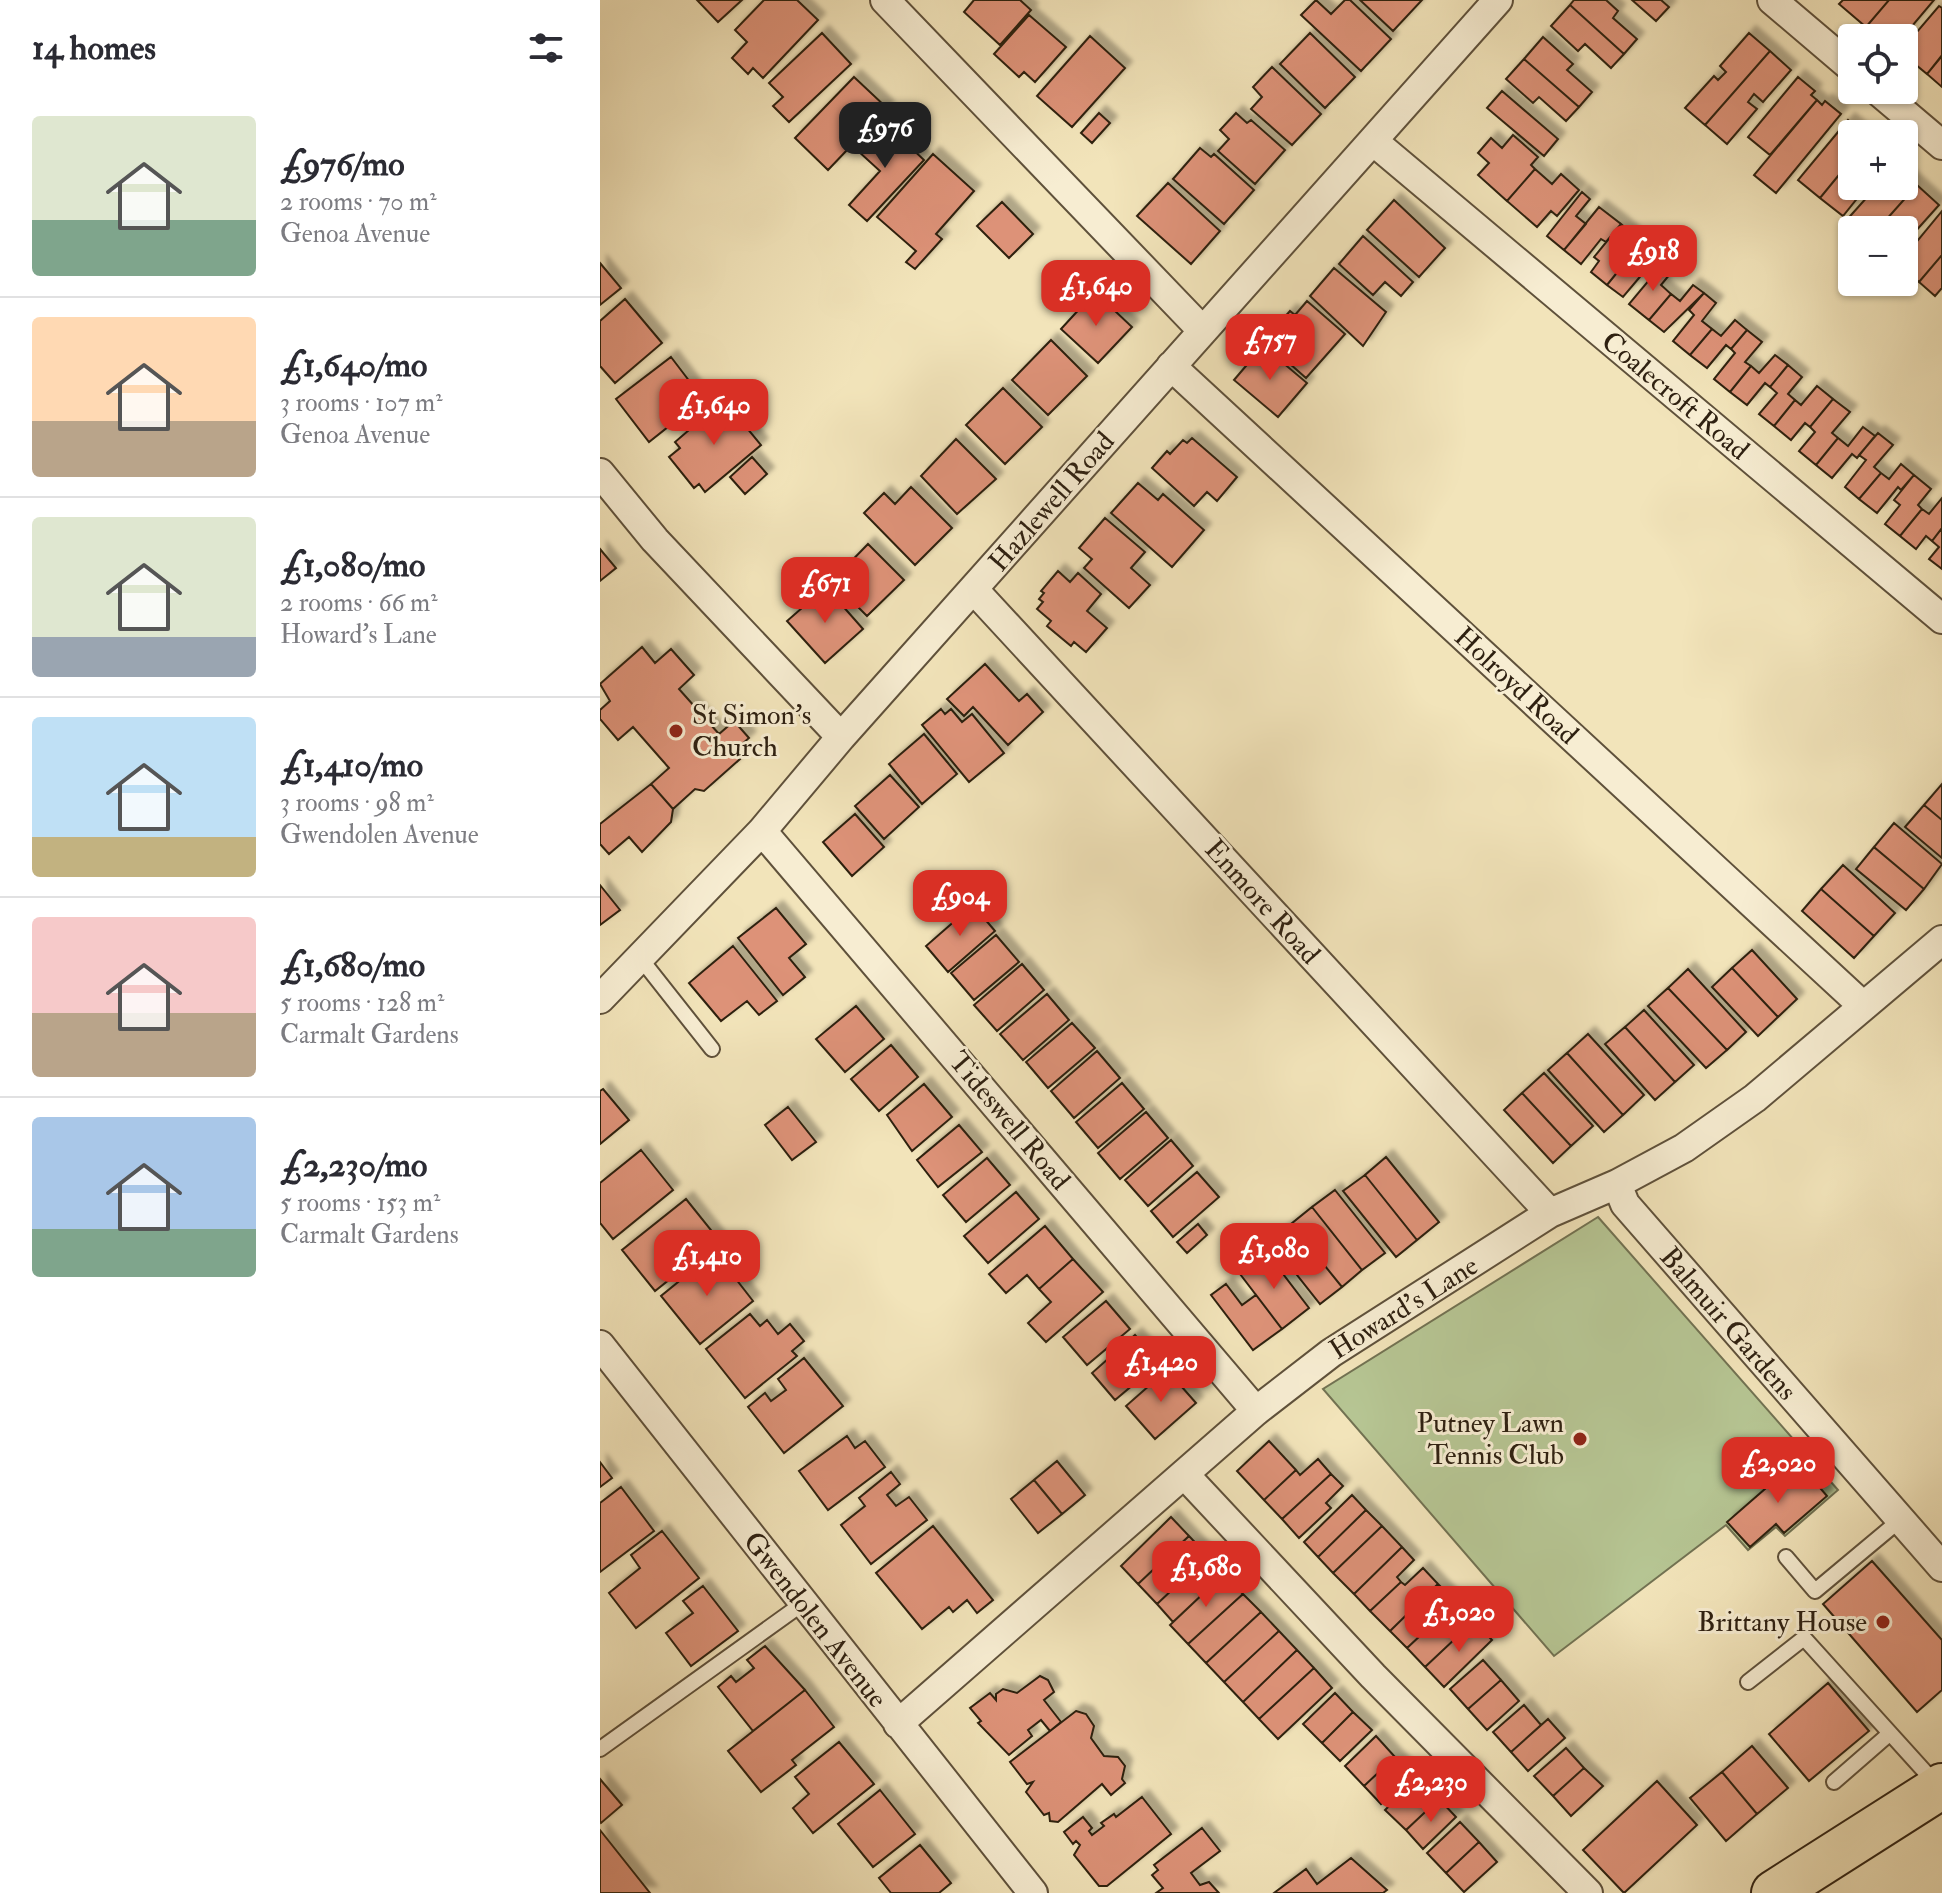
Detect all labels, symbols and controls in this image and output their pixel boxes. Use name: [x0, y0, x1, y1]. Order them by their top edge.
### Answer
map controls: [1838, 24, 1918, 296]
button: locate: [1838, 24, 1918, 104]
icon: filters: [524, 26, 568, 70]
text: 14 homes: [32, 27, 156, 70]
pin: £976: [838, 102, 932, 170]
text: £976: [857, 112, 913, 144]
button: +: [1838, 120, 1918, 200]
text: £976/mo: [280, 143, 405, 186]
icon: home: [96, 148, 192, 244]
text: 2 rooms · 70 m²: [280, 186, 437, 218]
button: −: [1838, 216, 1918, 296]
text: Genoa Avenue: [280, 218, 430, 250]
pin: £918: [1606, 225, 1700, 293]
text: £918: [1627, 235, 1679, 267]
pin: £1,640: [1031, 260, 1161, 328]
text: £1,640: [1059, 270, 1133, 302]
pin: £757: [1223, 314, 1317, 382]
text: £757: [1244, 324, 1296, 356]
street label: Coalecroft Road: [1594, 324, 1756, 468]
text: £1,640/mo: [280, 344, 427, 387]
icon: home: [96, 349, 192, 445]
pin: £1,640: [649, 379, 779, 447]
text: 3 rooms · 107 m²: [280, 387, 443, 419]
text: £1,640: [677, 389, 751, 421]
text: Genoa Avenue: [280, 419, 430, 451]
street label: Hazlewell Road: [982, 425, 1123, 579]
text: £1,080/mo: [280, 544, 425, 587]
icon: home: [96, 549, 192, 645]
pin: £671: [778, 557, 872, 625]
text: £671: [799, 567, 851, 599]
text: 2 rooms · 66 m²: [280, 587, 438, 619]
text: Howard's Lane: [280, 619, 437, 651]
street label: Holroyd Road: [1447, 620, 1586, 752]
place label: St Simon's Church: [692, 698, 811, 765]
marker: St Simon's Church: [667, 722, 685, 740]
text: £1,410/mo: [280, 744, 423, 787]
icon: home: [96, 749, 192, 845]
text: 3 rooms · 98 m²: [280, 787, 434, 819]
text: Gwendolen Avenue: [280, 819, 479, 851]
street label: Enmore Road: [1197, 832, 1327, 972]
pin: £904: [913, 870, 1007, 938]
text: £904: [931, 880, 989, 912]
text: £1,680/mo: [280, 944, 425, 987]
icon: home: [96, 949, 192, 1045]
text: 5 rooms · 128 m²: [280, 987, 444, 1019]
text: Carmalt Gardens: [280, 1019, 459, 1051]
street label: Tideswell Road: [941, 1044, 1077, 1198]
text: £2,230/mo: [280, 1144, 427, 1187]
icon: home: [96, 1149, 192, 1245]
text: 5 rooms · 153 m²: [280, 1187, 440, 1219]
text: Carmalt Gardens: [280, 1219, 459, 1251]
pin: £1,080: [1209, 1223, 1339, 1291]
pin: £1,410: [642, 1230, 772, 1298]
text: £1,080: [1238, 1233, 1310, 1265]
text: £1,410: [672, 1240, 742, 1272]
street label: Balmuir Gardens: [1652, 1240, 1804, 1408]
street label: Howard's Lane: [1323, 1248, 1485, 1368]
pin: £1,420: [1096, 1336, 1226, 1404]
text: £1,420: [1124, 1346, 1198, 1378]
place label: Putney Lawn Tennis Club: [1417, 1406, 1564, 1473]
marker: Putney Lawn Tennis Club: [1571, 1430, 1589, 1448]
pin: £2,020: [1713, 1437, 1843, 1505]
text: £2,020: [1740, 1447, 1816, 1479]
street label: Gwendolen Avenue: [735, 1525, 895, 1715]
pin: £1,680: [1141, 1541, 1271, 1609]
text: £1,680: [1170, 1551, 1242, 1583]
pin: £1,020: [1394, 1586, 1524, 1654]
text: £1,020: [1423, 1596, 1495, 1628]
place label: Brittany House: [1697, 1605, 1867, 1640]
marker: Brittany House: [1874, 1613, 1892, 1631]
pin: £2,230: [1366, 1756, 1496, 1824]
text: £2,230: [1394, 1766, 1468, 1798]

